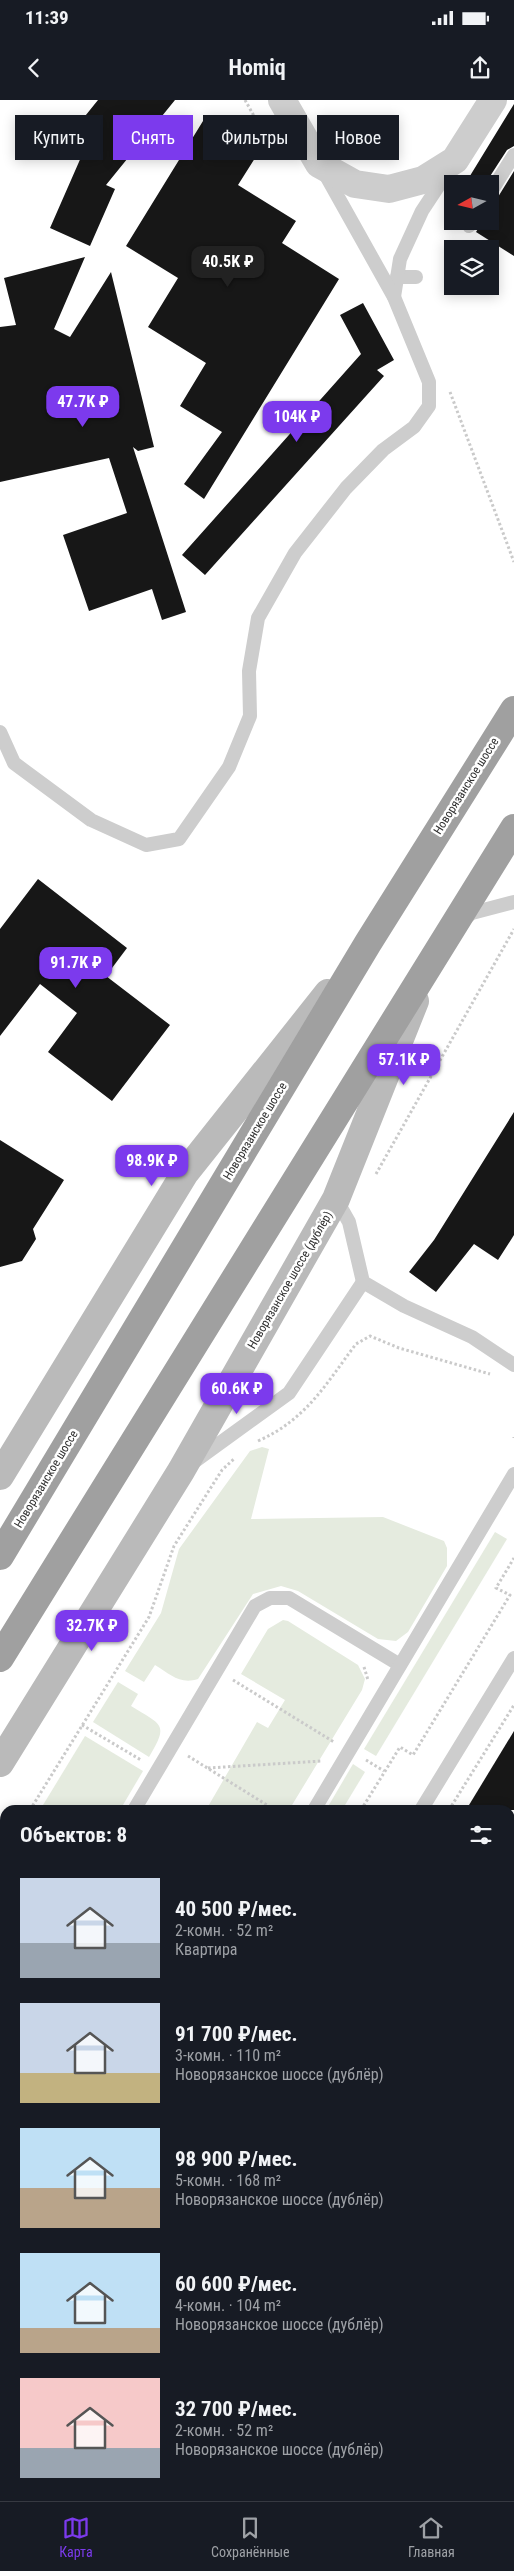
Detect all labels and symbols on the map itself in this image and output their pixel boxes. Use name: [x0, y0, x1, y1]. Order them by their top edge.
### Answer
north arrow: [444, 175, 499, 230]
pin: 40.5K ₽: [182, 246, 274, 288]
pin: 47.7K ₽: [37, 386, 129, 428]
pin: 104K ₽: [256, 400, 338, 443]
street label: Новорязанское шоссе: [431, 735, 502, 837]
pin: 91.7K ₽: [30, 946, 122, 989]
pin: 57.1K ₽: [358, 1044, 450, 1086]
street label: Новорязанское шоссе: [220, 1079, 290, 1182]
pin: 98.9K ₽: [106, 1144, 198, 1187]
street label: Новорязанское шоссе (дублёр): [245, 1209, 335, 1351]
pin: 60.6K ₽: [191, 1372, 283, 1415]
street label: Новорязанское шоссе: [11, 1427, 81, 1530]
pin: 32.7K ₽: [46, 1610, 138, 1652]

